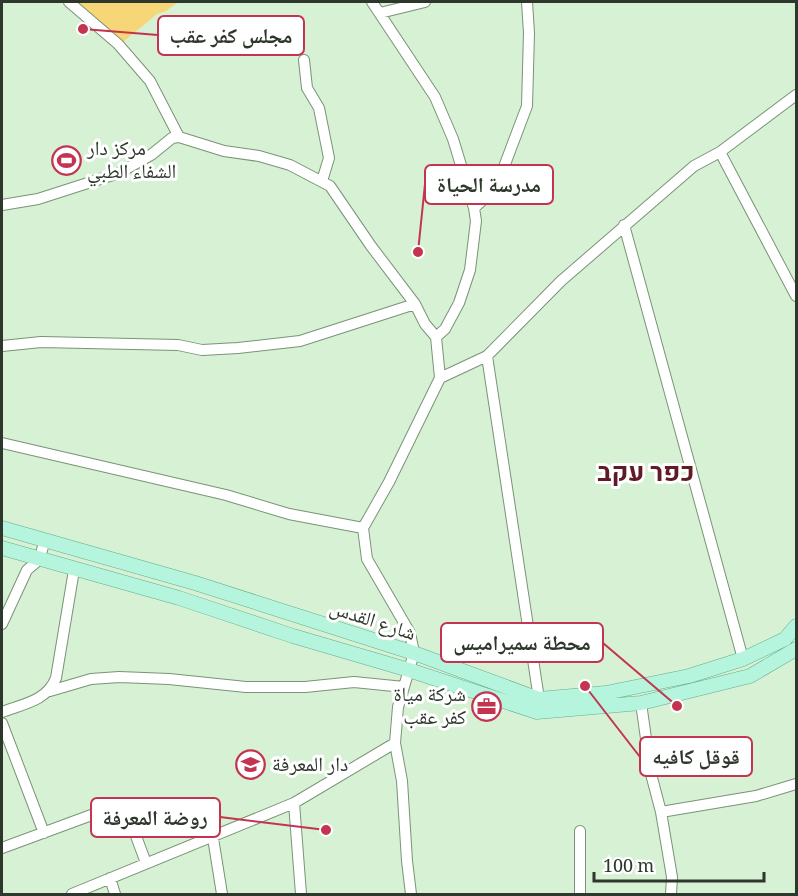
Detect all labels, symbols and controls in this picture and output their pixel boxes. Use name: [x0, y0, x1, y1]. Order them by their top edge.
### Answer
callout: مجلس كفر عقب: [158, 16, 304, 55]
text: مجلس كفر عقب: [170, 21, 292, 56]
place label: مركز دار الشفاء الطبي: [86, 134, 176, 191]
sports icon: مركز دار الشفاء الطبي: [50, 144, 82, 176]
callout: مدرسة الحياة: [425, 165, 553, 204]
text: مدرسة الحياة: [437, 170, 541, 205]
district label: כפר עקב: [597, 453, 695, 497]
street label: شارع القدس: [325, 593, 420, 653]
callout: محطة سميراميس: [441, 623, 603, 662]
text: محطة سميراميس: [453, 628, 591, 663]
place label: شركة مياة كفر عقب: [393, 680, 466, 737]
office icon: شركة مياة كفر عقب: [471, 690, 503, 722]
callout: قوقل كافيه: [640, 737, 752, 776]
text: قوقل كافيه: [652, 742, 740, 777]
school or university icon: دار المعرفة: [235, 748, 267, 780]
place label: دار المعرفة: [272, 750, 348, 784]
callout: روضة المعرفة: [91, 798, 220, 837]
text: روضة المعرفة: [102, 803, 208, 838]
scale bar: [594, 845, 764, 883]
text: 100 m: [603, 853, 654, 883]

